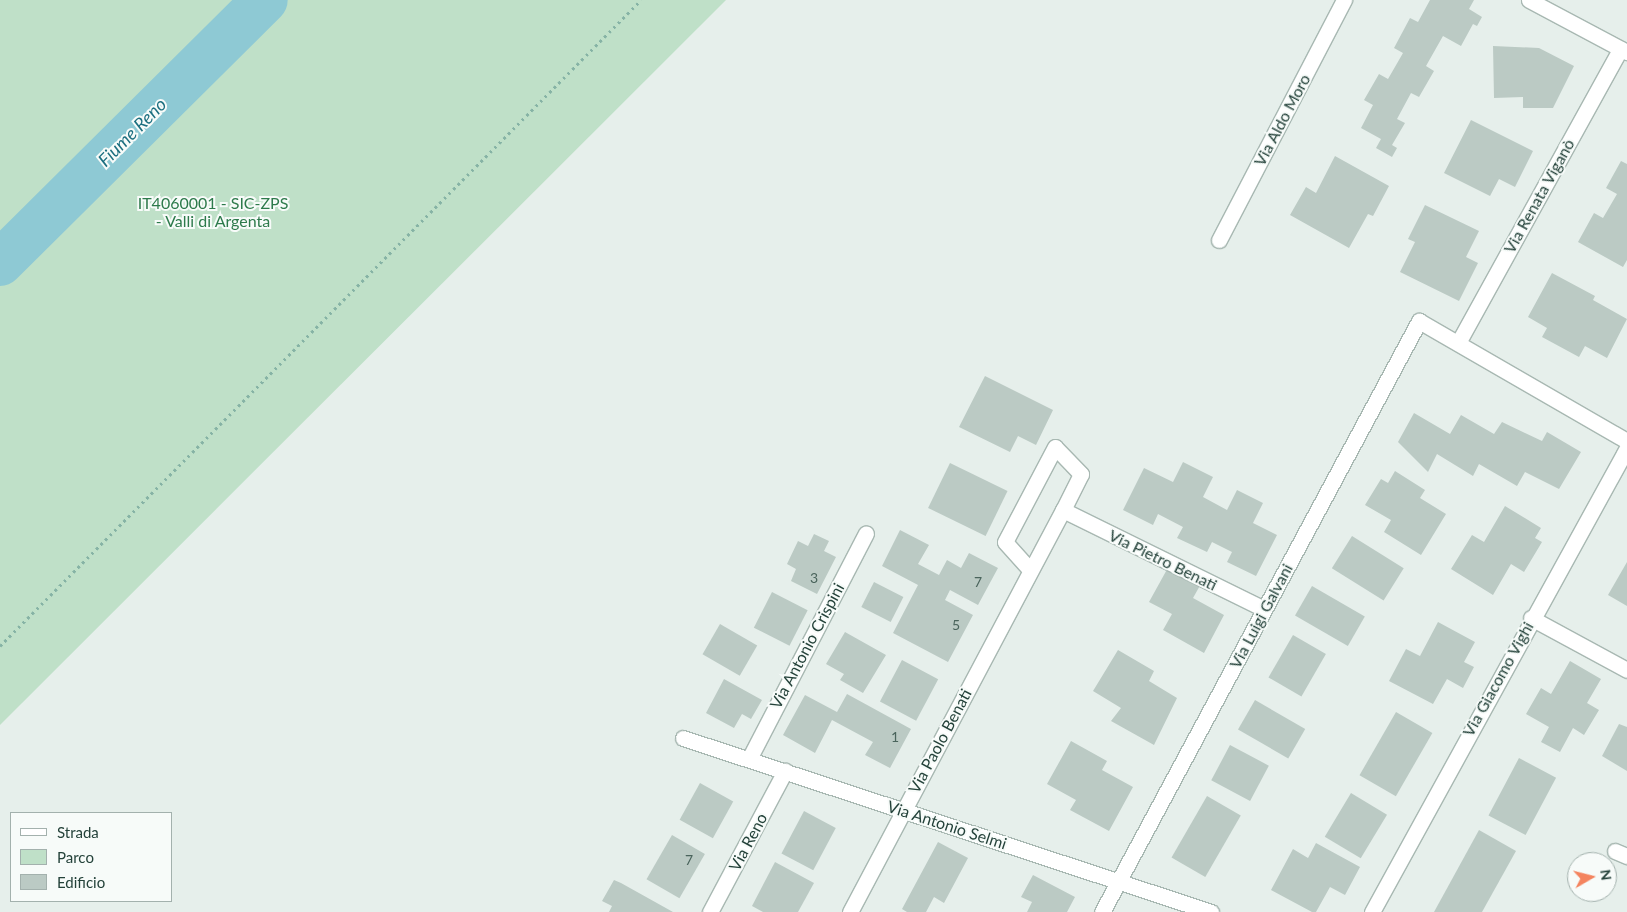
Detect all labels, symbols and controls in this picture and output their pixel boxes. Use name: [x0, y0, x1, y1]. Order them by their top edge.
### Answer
street label: Via Aldo Moro: [1250, 71, 1314, 169]
water label: Fiume Reno: [93, 93, 171, 171]
street label: Via Renata Viganò: [1500, 135, 1578, 257]
park label: IT4060001 - SIC-ZPS - Valli di Argenta: [138, 193, 288, 231]
street label: Via Pietro Benati: [1106, 525, 1220, 595]
street label: Via Luigi Galvani: [1225, 560, 1297, 672]
house number: 3: [810, 570, 818, 586]
house number: 7: [974, 574, 982, 590]
street label: Via Antonio Crispini: [766, 580, 848, 712]
house number: 5: [952, 617, 960, 633]
street label: Via Giacomo Vighi: [1458, 618, 1538, 740]
street label: Via Paolo Benati: [904, 686, 976, 796]
house number: 1: [891, 729, 899, 745]
street label: Via Antonio Selmi: [885, 797, 1009, 853]
street label: Via Reno: [725, 810, 771, 874]
legend: [10, 812, 172, 902]
text: Strada: [57, 823, 99, 841]
text: Parco: [57, 848, 94, 866]
house number: 7: [685, 852, 693, 868]
north arrow: [1567, 852, 1617, 902]
text: N: [1597, 868, 1616, 882]
text: Edificio: [57, 873, 105, 891]

